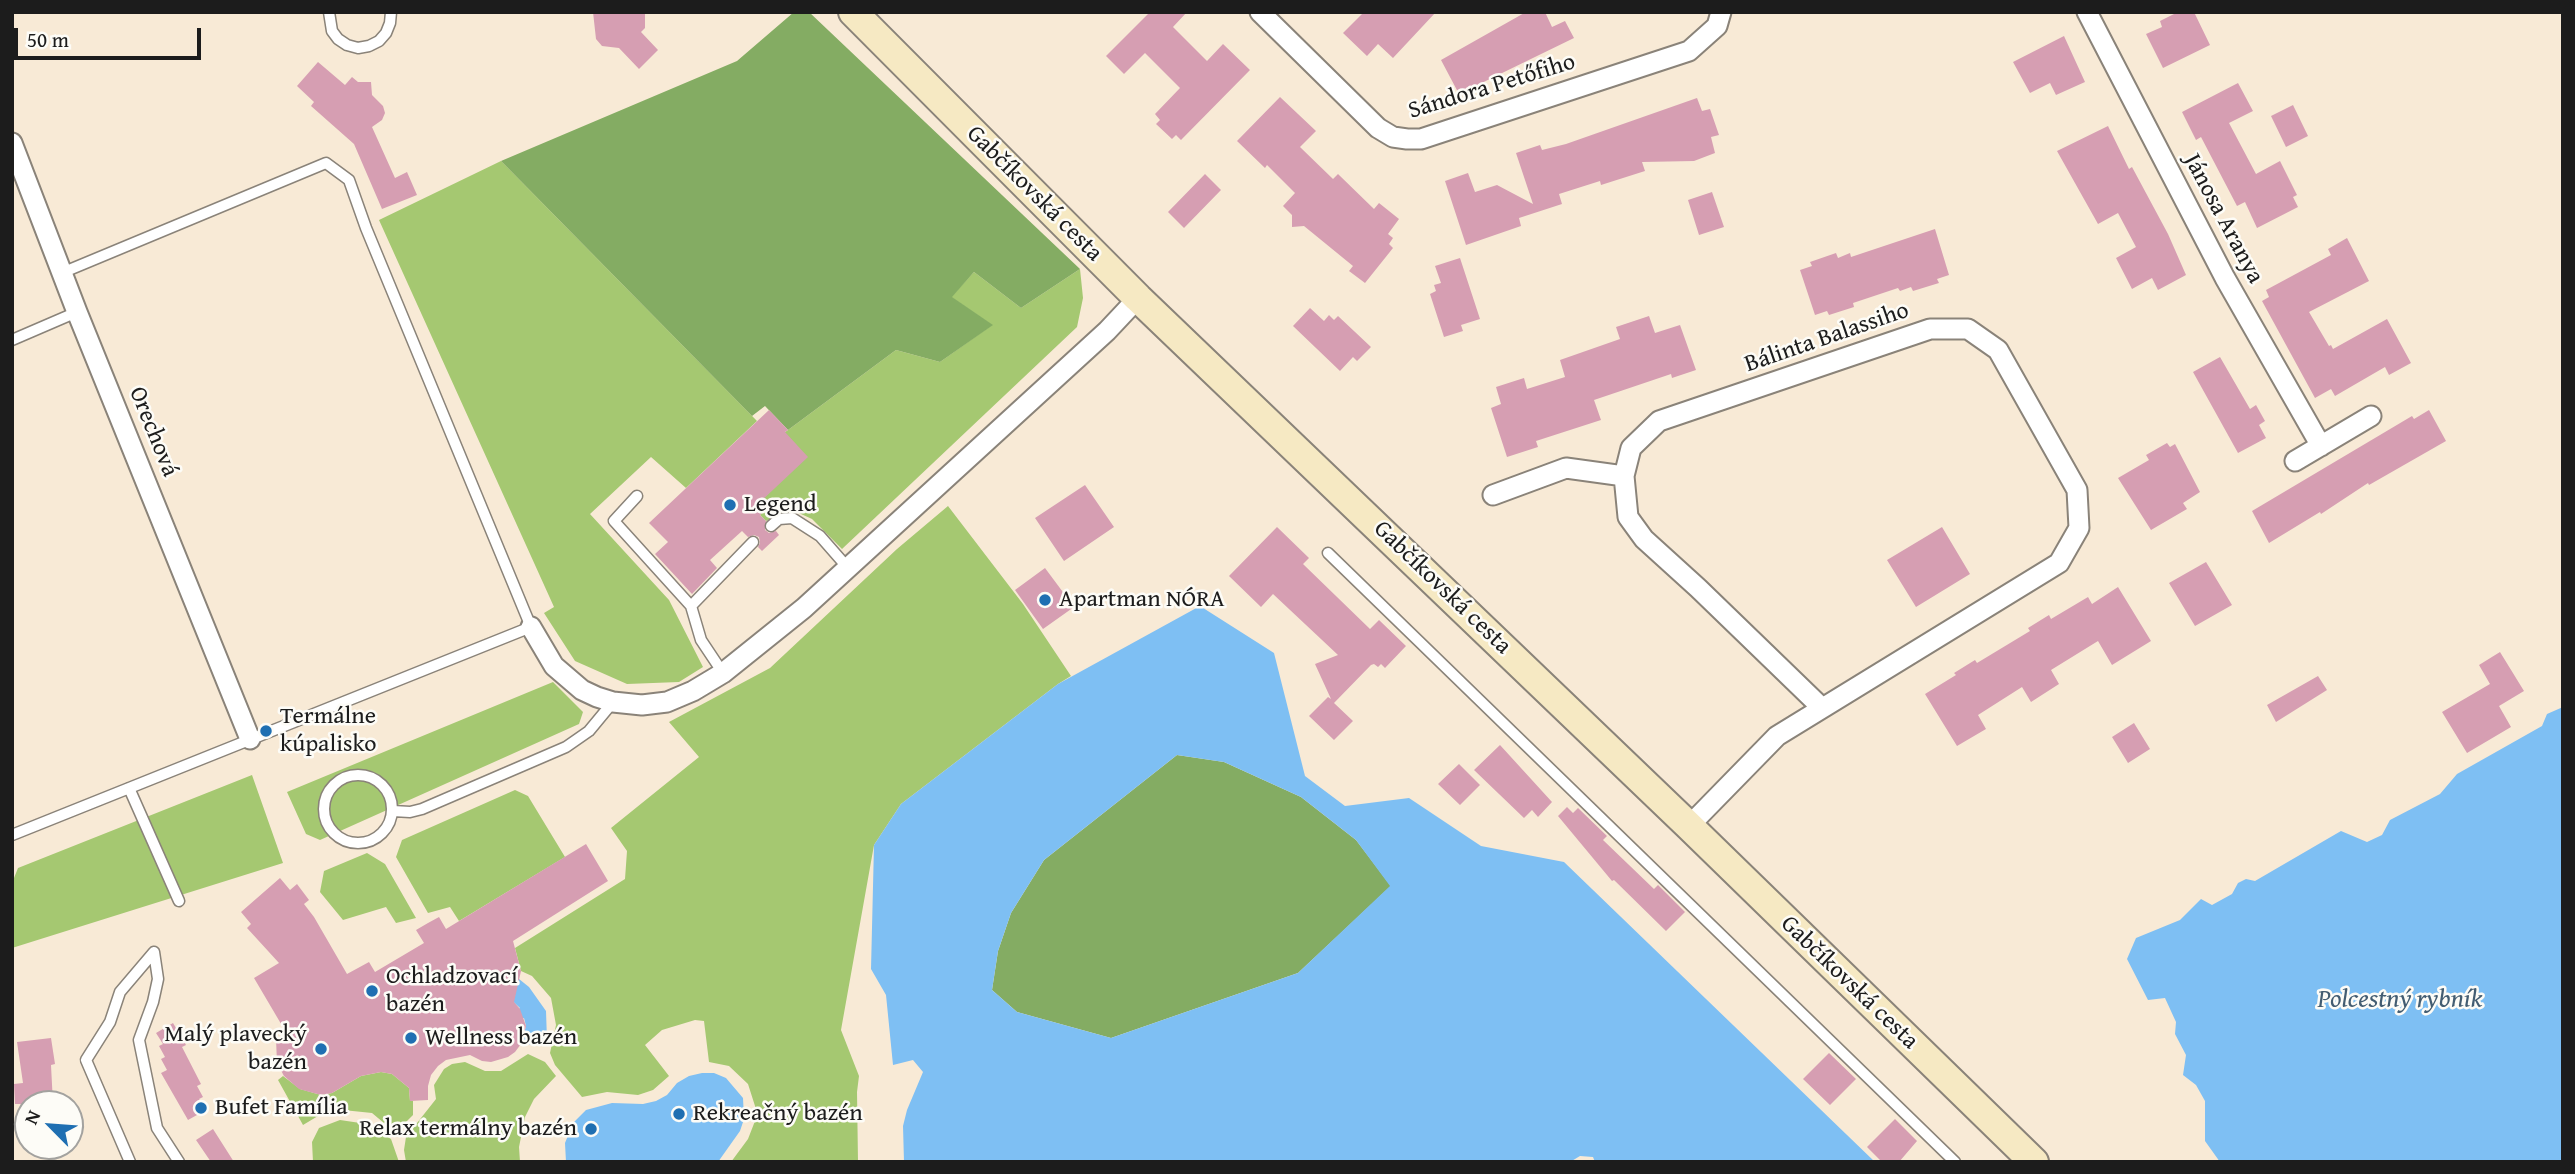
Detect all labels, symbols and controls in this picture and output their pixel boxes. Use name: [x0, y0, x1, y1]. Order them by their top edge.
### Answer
scale bar: [18, 14, 205, 58]
text: 50 m: [27, 24, 69, 55]
street label: Sándora Petőfiho: [1405, 48, 1579, 126]
street label: Gabčíkovská cesta: [960, 120, 1108, 268]
street label: Jánosa Aranya: [2177, 149, 2269, 289]
street label: Bálinta Balassiho: [1741, 296, 1913, 380]
street label: Orechová: [122, 383, 184, 481]
place label: Legend: [744, 491, 816, 519]
marker: Legend: [722, 497, 738, 513]
street label: Gabčíkovská cesta: [1367, 515, 1517, 661]
place label: Apartman NÓRA: [1059, 586, 1225, 614]
marker: Apartman NÓRA: [1037, 592, 1053, 608]
place label: Termálne kúpalisko: [280, 703, 376, 759]
marker: Termálne kúpalisko: [258, 723, 274, 739]
street label: Gabčíkovská cesta: [1774, 910, 1924, 1056]
place label: Ochladzovací bazén: [386, 963, 518, 1019]
marker: Ochladzovací bazén: [364, 983, 380, 999]
water label: Polcestný rybník: [2318, 984, 2482, 1016]
place label: Malý plavecký bazén: [164, 1021, 307, 1077]
place label: Wellness bazén: [425, 1024, 577, 1052]
marker: Wellness bazén: [403, 1030, 419, 1046]
marker: Malý plavecký bazén: [313, 1041, 329, 1057]
north arrow: [14, 1090, 84, 1160]
place label: Bufet Família: [215, 1094, 348, 1122]
marker: Bufet Família: [193, 1100, 209, 1116]
place label: Rekreačný bazén: [693, 1100, 863, 1128]
text: N: [16, 1105, 47, 1129]
marker: Rekreačný bazén: [671, 1106, 687, 1122]
place label: Relax termálny bazén: [359, 1115, 577, 1143]
marker: Relax termálny bazén: [583, 1121, 599, 1137]

